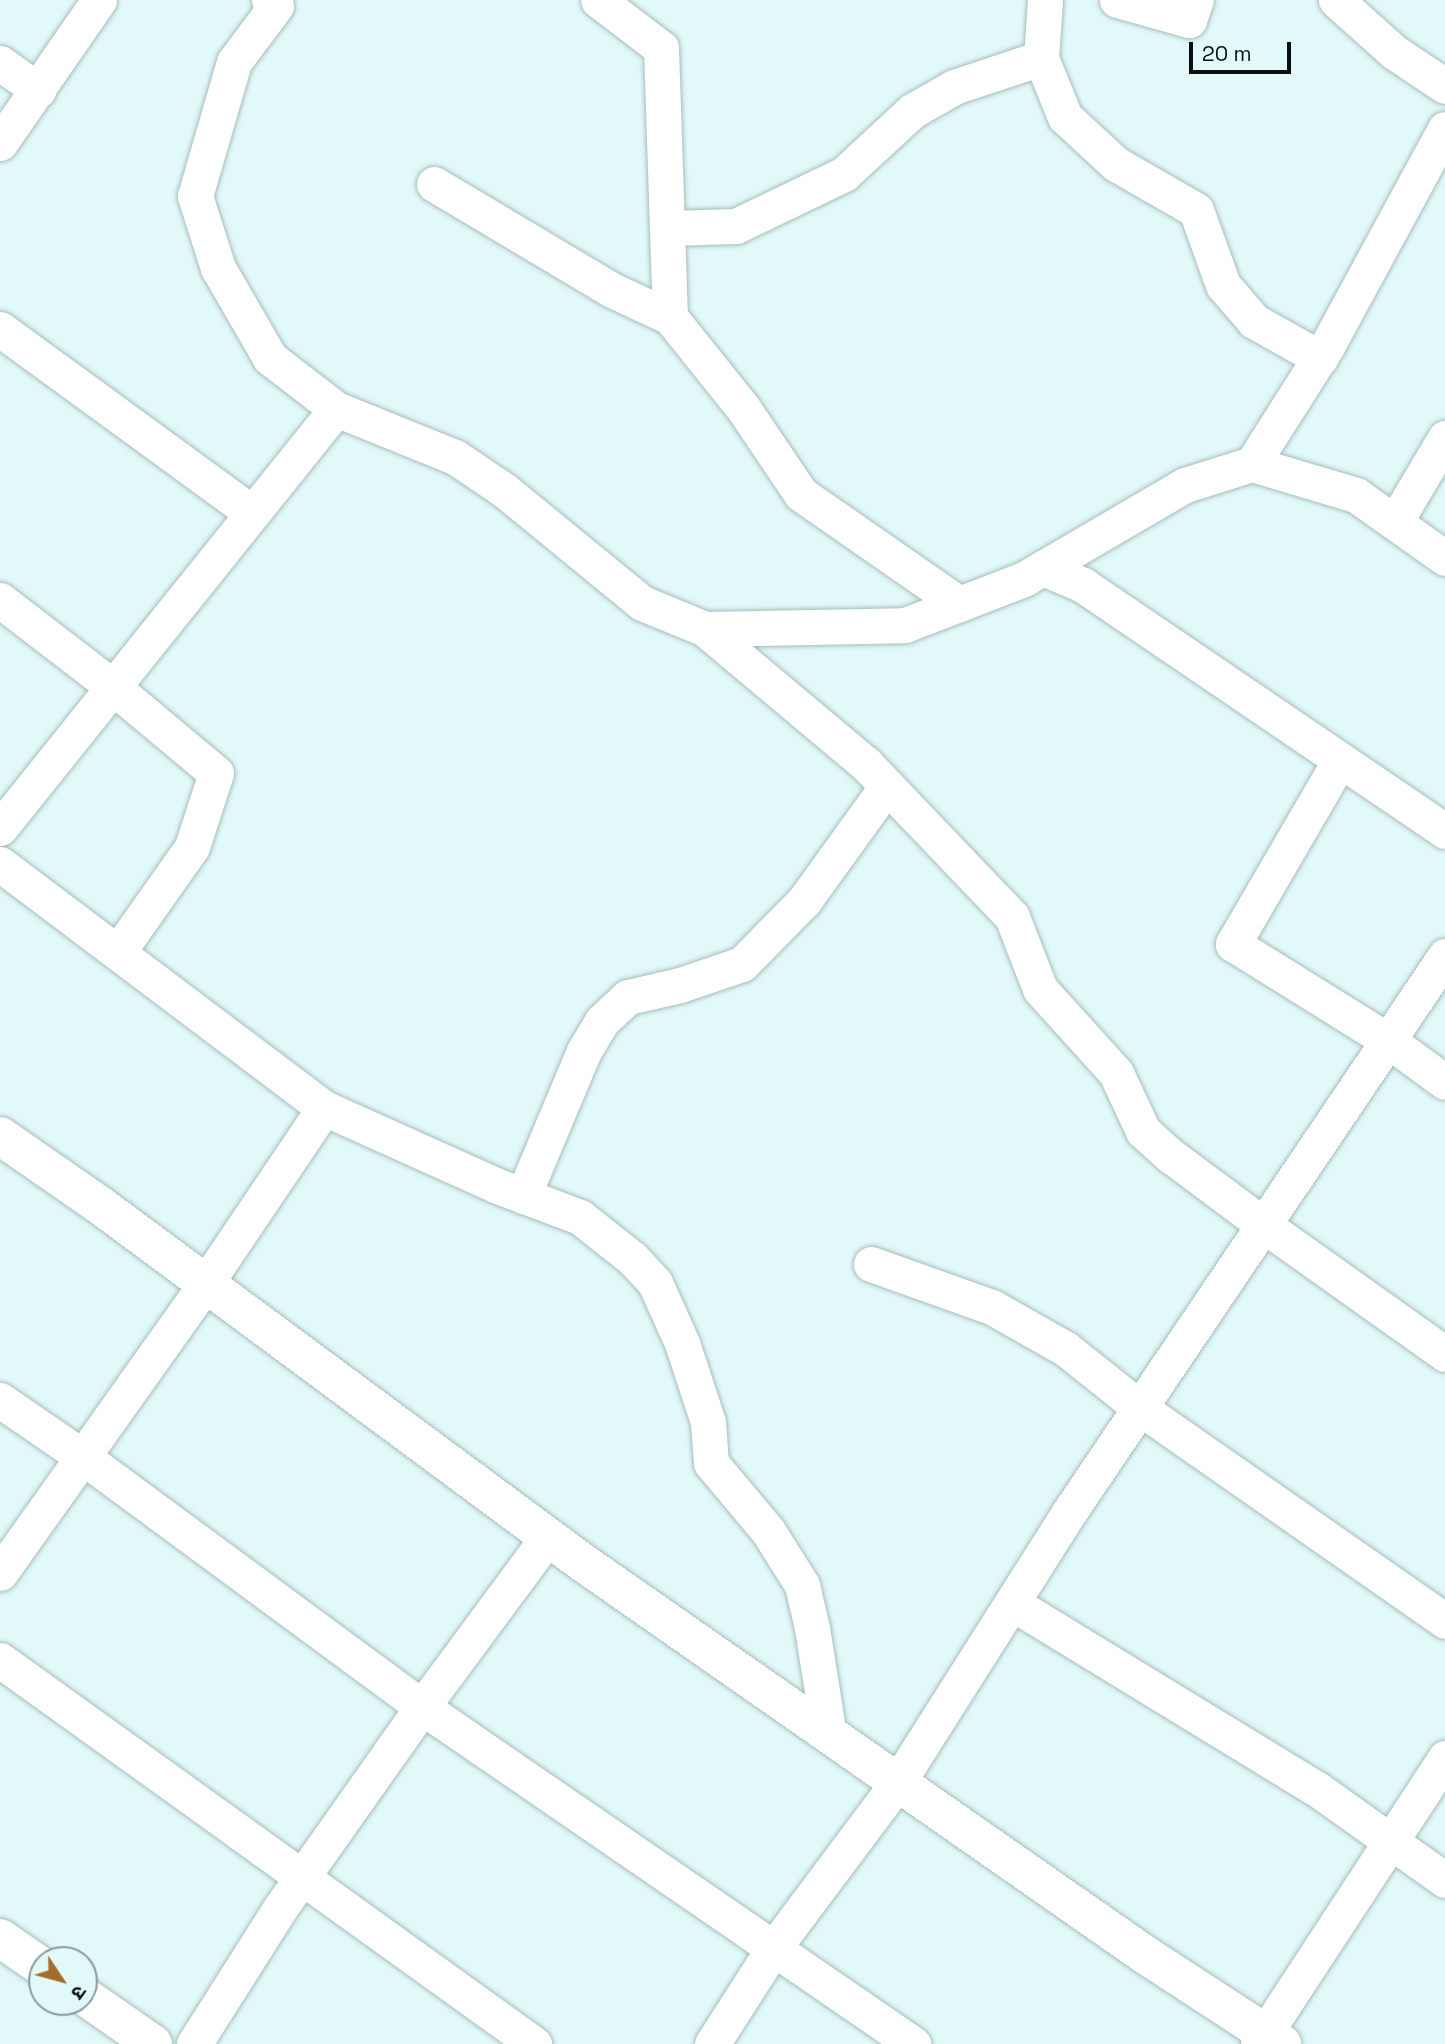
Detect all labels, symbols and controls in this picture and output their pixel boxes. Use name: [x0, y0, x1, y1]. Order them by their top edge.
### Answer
scale bar: [1193, 28, 1294, 72]
text: 20 m: [1202, 40, 1252, 67]
north arrow: [28, 1946, 98, 2016]
text: उ: [65, 1981, 92, 2004]

